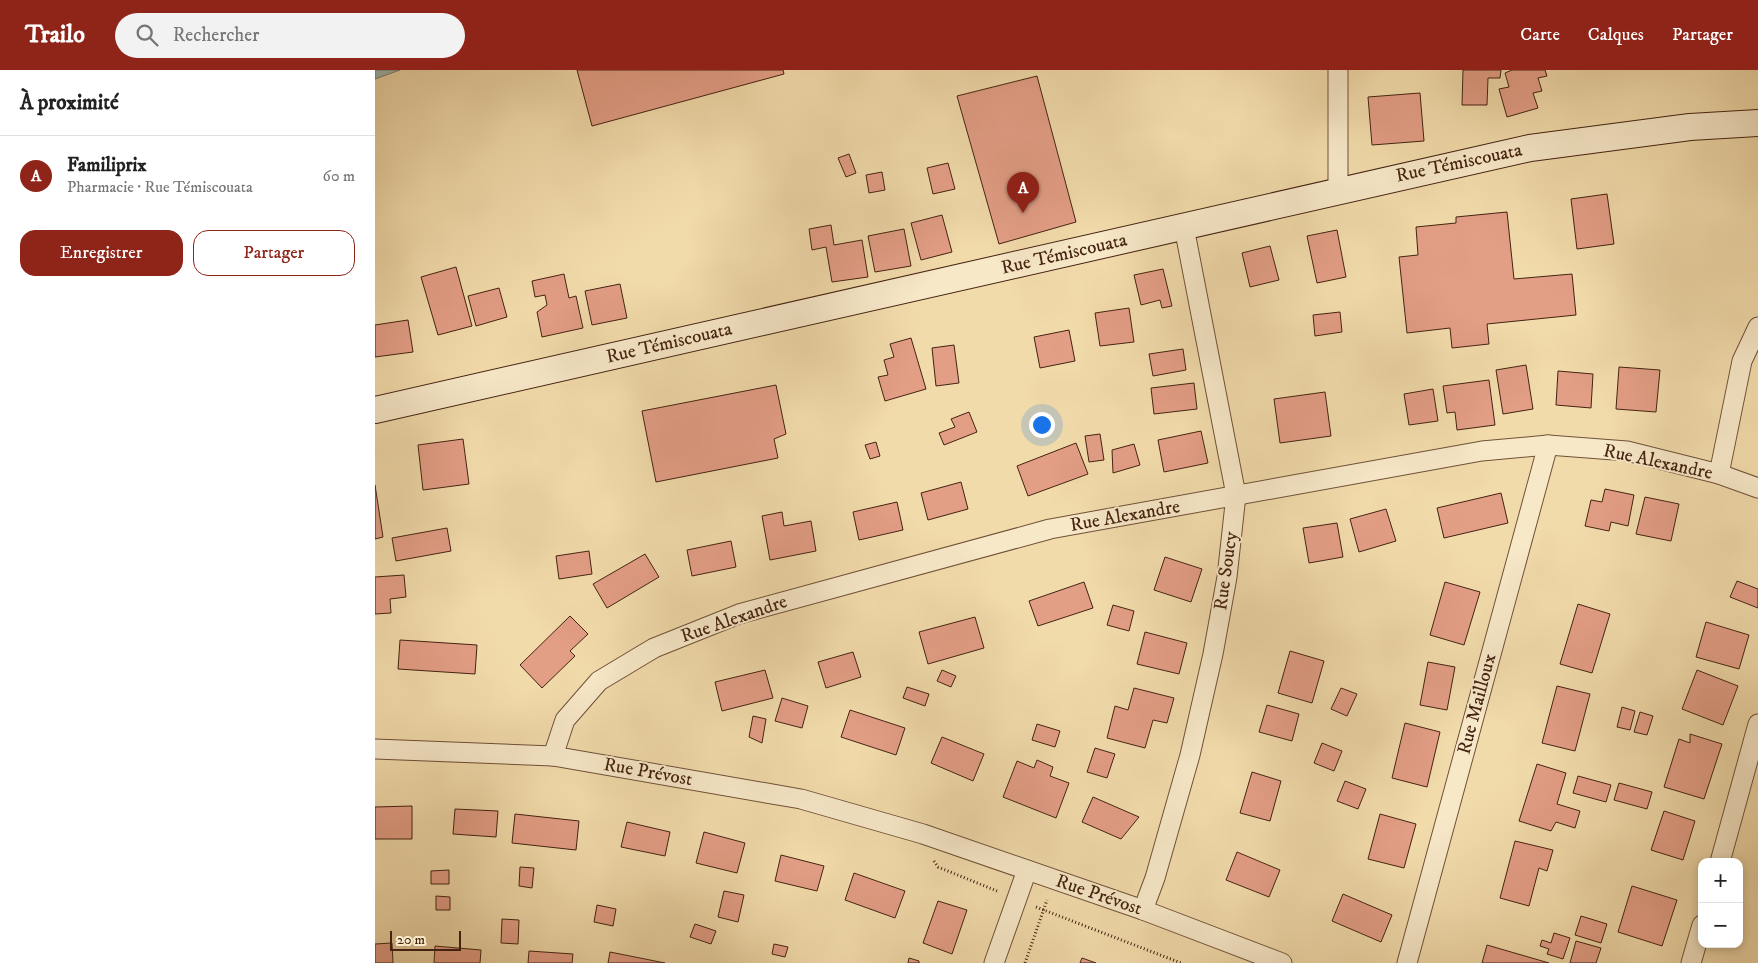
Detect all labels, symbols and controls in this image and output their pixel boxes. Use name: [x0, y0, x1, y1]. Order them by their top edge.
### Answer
search box: [115, 13, 465, 58]
text: Trailo: [25, 20, 85, 50]
icon: search: [133, 21, 161, 49]
text: Rechercher: [173, 24, 259, 47]
text: Carte: [1520, 24, 1560, 46]
text: Calques: [1588, 24, 1644, 46]
text: Partager: [1672, 24, 1733, 46]
text: À proximité: [20, 90, 119, 116]
street label: Rue Témiscouata: [1394, 138, 1524, 188]
text: Familiprix: [67, 154, 147, 177]
text: A: [31, 166, 41, 186]
text: 60 m: [323, 166, 355, 186]
pin: A: [1007, 172, 1039, 213]
text: Pharmacie · Rue Témiscouata: [67, 177, 253, 197]
street label: Rue Témiscouata: [999, 228, 1129, 280]
button: Enregistrer: [20, 230, 183, 276]
button: Partager: [193, 230, 355, 276]
street label: Rue Témiscouata: [604, 317, 734, 369]
your location: [1029, 412, 1055, 438]
street label: Rue Alexandre: [1601, 439, 1715, 485]
street label: Rue Alexandre: [1068, 495, 1182, 537]
street label: Rue Soucy: [1209, 529, 1243, 612]
street label: Rue Alexandre: [678, 590, 790, 648]
street label: Rue Mailloux: [1453, 651, 1502, 757]
street label: Rue Prévost: [602, 753, 694, 791]
map controls: [1698, 858, 1743, 948]
button: +: [1698, 858, 1743, 903]
street label: Rue Prévost: [1053, 870, 1145, 920]
button: −: [1698, 903, 1743, 948]
scale bar: [390, 928, 461, 951]
text: 20 m: [397, 931, 425, 949]

